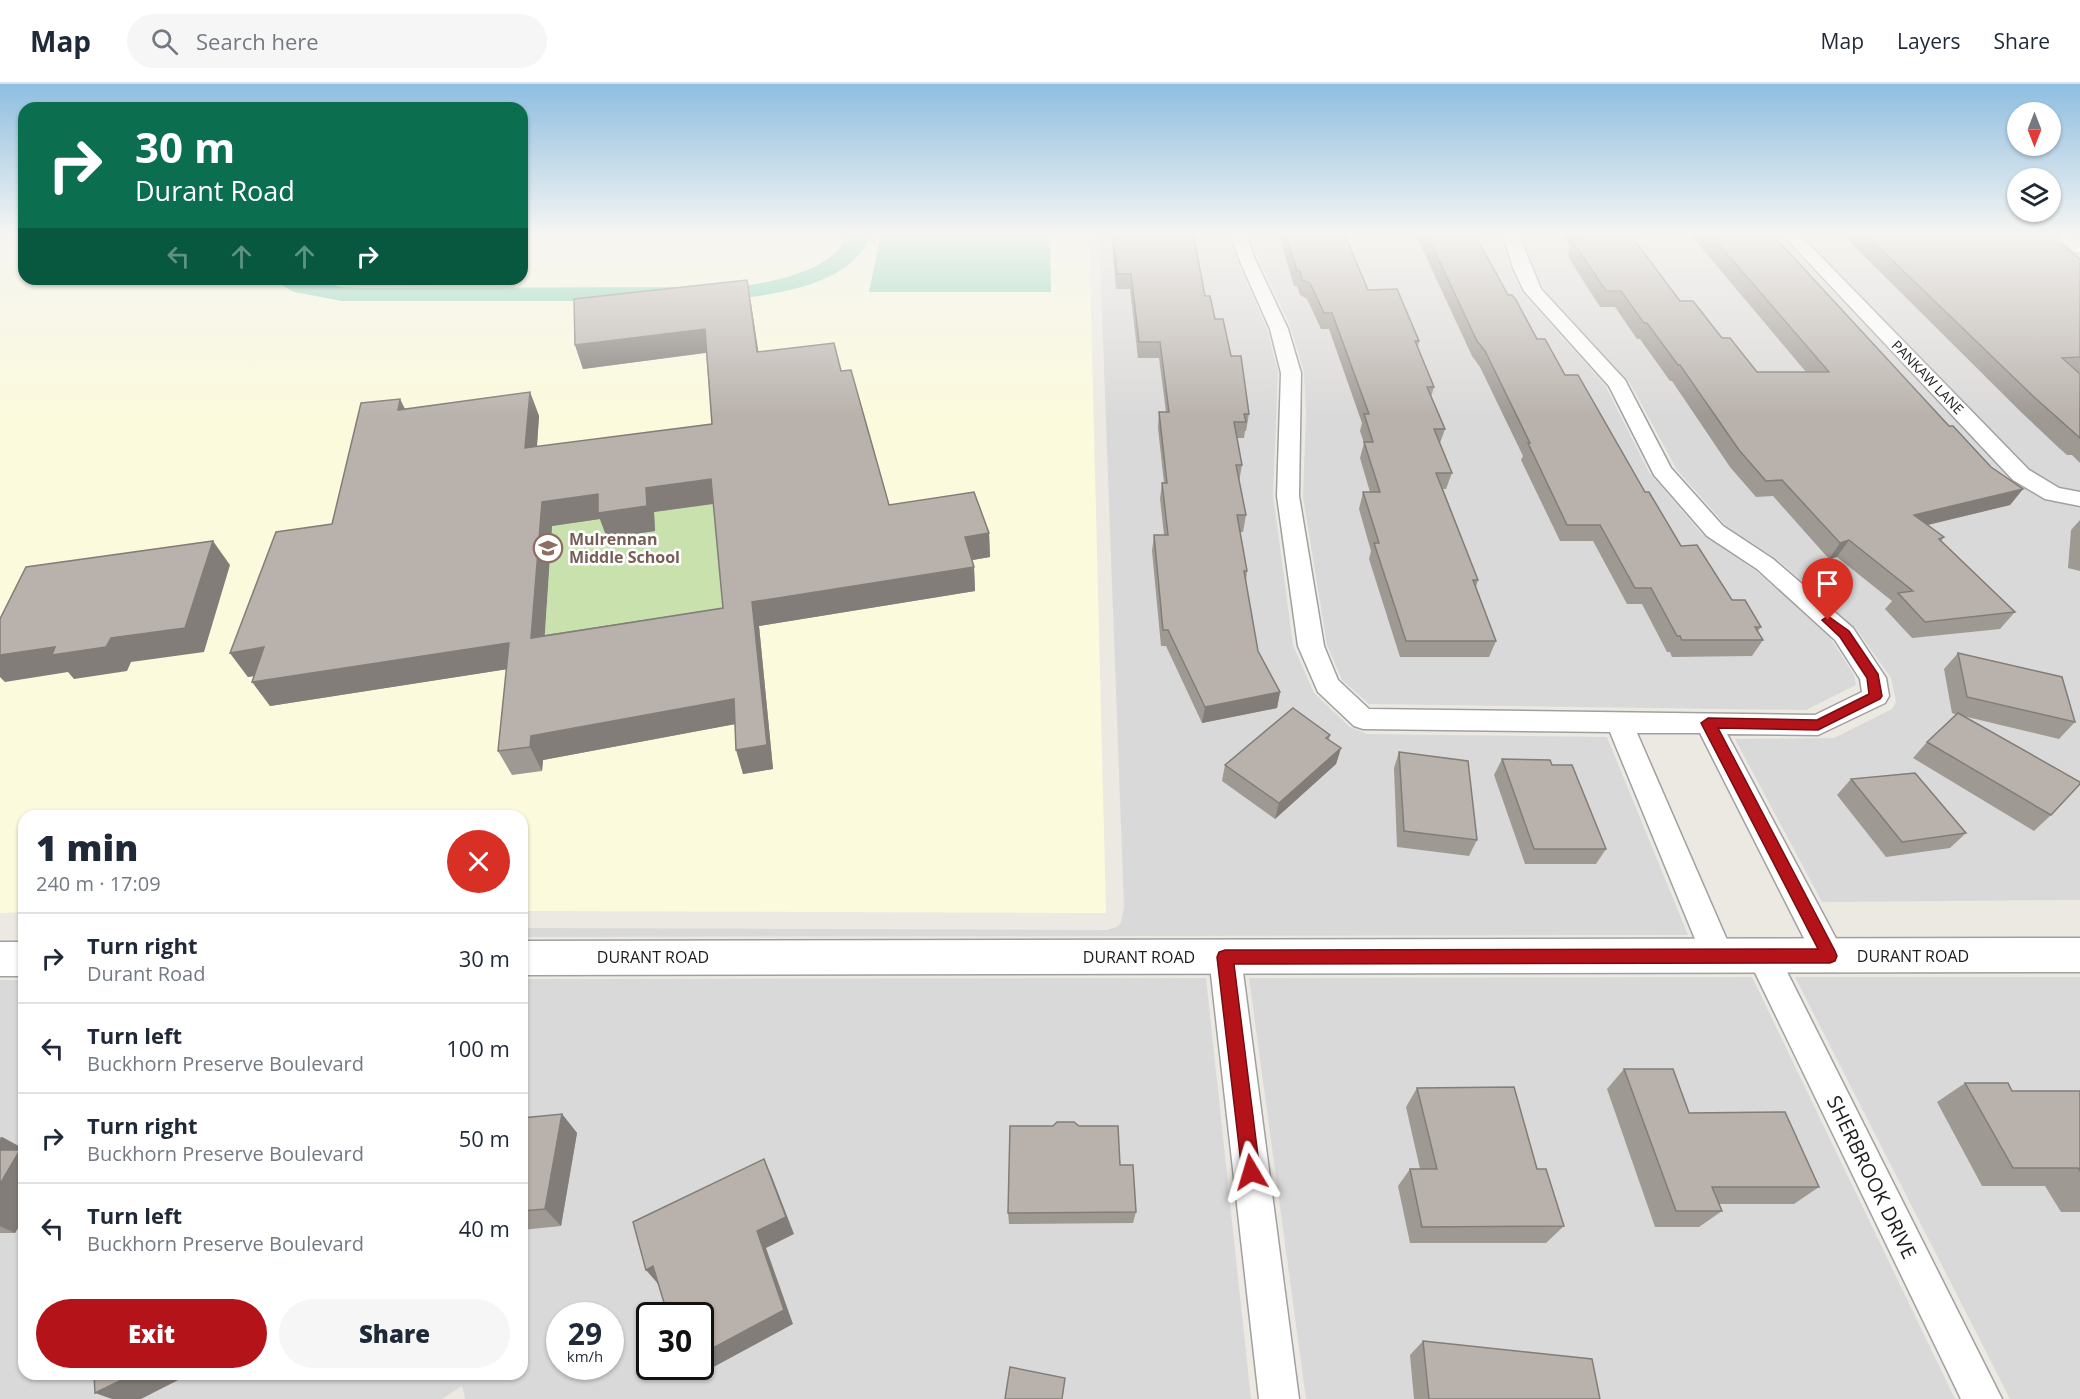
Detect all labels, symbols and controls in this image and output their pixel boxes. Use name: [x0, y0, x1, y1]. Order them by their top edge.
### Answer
search box: [127, 14, 547, 68]
text: Map: [30, 22, 91, 60]
icon: search: [148, 25, 181, 58]
text: Search here: [196, 26, 319, 56]
text: Map: [1821, 27, 1864, 55]
text: Layers: [1897, 27, 1961, 55]
text: Share: [1994, 27, 2050, 55]
north arrow: [2007, 102, 2061, 156]
map controls: [2007, 102, 2061, 222]
text: 30 m: [135, 118, 235, 175]
icon: right: [36, 126, 114, 204]
button: layers: [2007, 168, 2061, 222]
text: Durant Road: [135, 172, 295, 209]
icon: left: [162, 240, 195, 273]
icon: ahead: [225, 240, 258, 273]
icon: ahead: [288, 240, 321, 273]
icon: right: [351, 240, 384, 273]
street label: PANKAW LANE: [1888, 336, 1968, 418]
place label: Mulrennan Middle School: [569, 528, 680, 568]
school or university icon: Mulrennan Middle School: [532, 532, 564, 564]
pin: [1802, 558, 1853, 620]
icon: arrive: [1811, 567, 1844, 600]
text: 1 min: [36, 823, 138, 872]
button: close: [447, 830, 510, 893]
text: 240 m · 17:09: [36, 870, 161, 897]
text: Turn right: [87, 930, 198, 960]
icon: right: [36, 942, 69, 975]
text: 30 m: [459, 943, 510, 973]
street label: DURANT ROAD: [1857, 945, 1969, 967]
street label: DURANT ROAD: [597, 946, 709, 968]
street label: DURANT ROAD: [1083, 946, 1195, 968]
text: Durant Road: [87, 960, 205, 987]
text: Turn left: [87, 1020, 182, 1050]
icon: left: [36, 1032, 69, 1065]
text: 100 m: [446, 1033, 510, 1063]
text: Buckhorn Preserve Boulevard: [87, 1050, 364, 1077]
street label: SHERBROOK DRIVE: [1821, 1091, 1923, 1263]
text: Turn right: [87, 1110, 198, 1140]
icon: right: [36, 1122, 69, 1155]
text: 50 m: [459, 1123, 510, 1153]
text: Buckhorn Preserve Boulevard: [87, 1140, 364, 1167]
position arrow: [1219, 1140, 1283, 1204]
text: Turn left: [87, 1200, 182, 1230]
icon: left: [36, 1212, 69, 1245]
text: 40 m: [459, 1213, 510, 1243]
text: Buckhorn Preserve Boulevard: [87, 1230, 364, 1257]
button: Exit: [36, 1299, 267, 1368]
button: Share: [279, 1299, 510, 1368]
speed limit sign: 30: [636, 1302, 714, 1380]
text: 29: [568, 1313, 602, 1354]
text: km/h: [567, 1346, 603, 1366]

